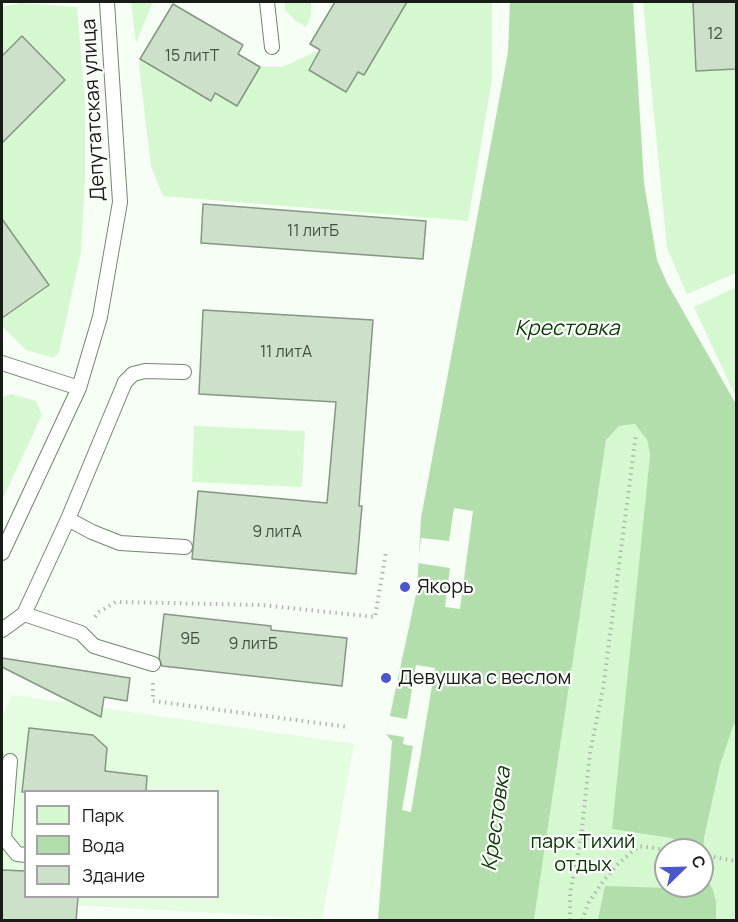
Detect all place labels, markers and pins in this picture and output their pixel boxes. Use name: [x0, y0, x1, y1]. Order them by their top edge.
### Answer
place label: Якорь: [417, 575, 474, 599]
marker: Якорь: [398, 580, 412, 594]
place label: Девушка с веслом: [398, 666, 571, 690]
marker: Девушка с веслом: [379, 671, 393, 685]

